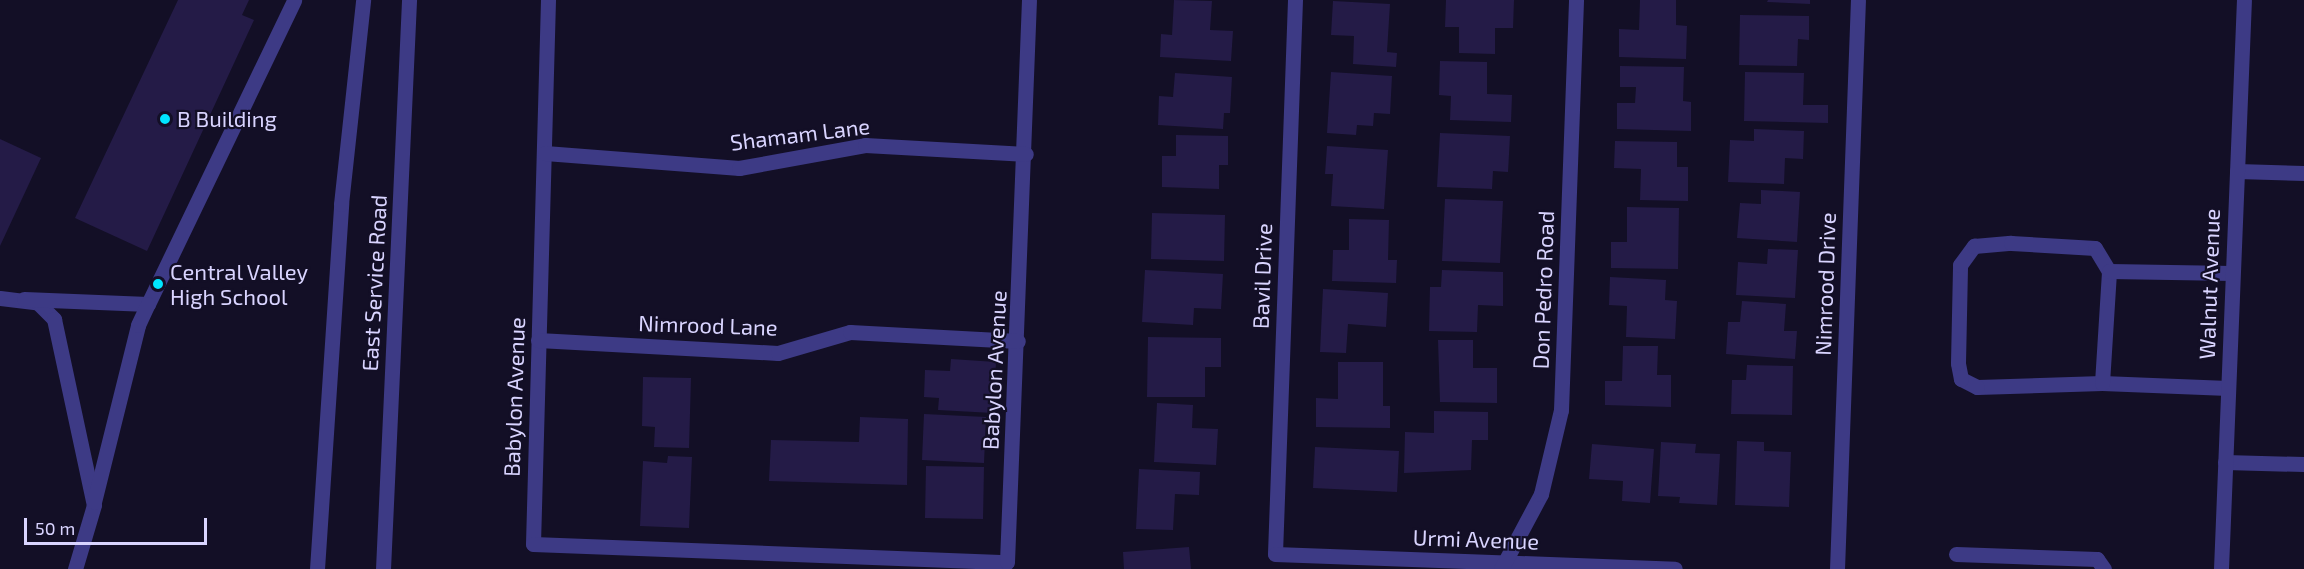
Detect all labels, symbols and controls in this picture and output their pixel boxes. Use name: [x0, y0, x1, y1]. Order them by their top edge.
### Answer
place label: B Building: [177, 106, 277, 132]
marker: B Building: [158, 112, 172, 126]
street label: Shamam Lane: [729, 112, 871, 156]
street label: East Service Road: [356, 194, 392, 372]
street label: Walnut Avenue: [2193, 208, 2225, 360]
street label: Don Pedro Road: [1527, 210, 1559, 370]
street label: Nimrood Drive: [1809, 212, 1841, 356]
street label: Bavil Drive: [1247, 222, 1277, 330]
place label: Central Valley High School: [170, 258, 309, 310]
marker: Central Valley High School: [151, 277, 165, 291]
street label: Babylon Avenue: [977, 289, 1011, 451]
street label: Nimrood Lane: [638, 309, 778, 341]
street label: Babylon Avenue: [498, 316, 530, 478]
scale bar: [27, 506, 210, 544]
text: 50 m: [35, 517, 75, 539]
street label: Urmi Avenue: [1412, 524, 1540, 554]

